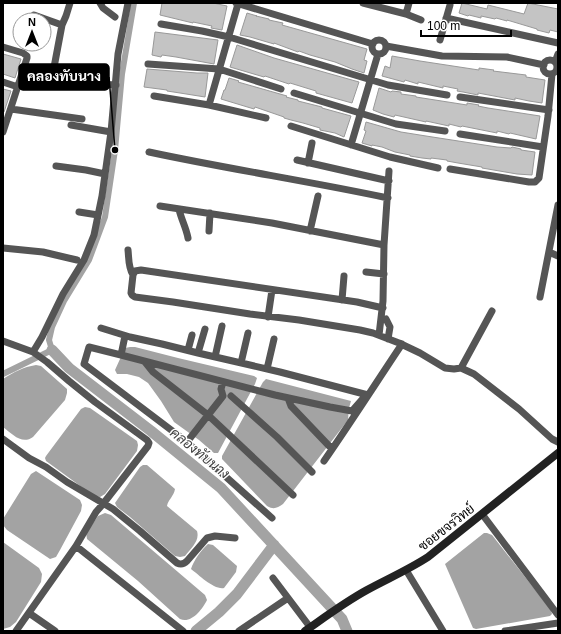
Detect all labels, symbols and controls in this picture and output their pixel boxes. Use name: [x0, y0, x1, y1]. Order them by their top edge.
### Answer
north arrow: [12, 12, 52, 52]
scale bar: [421, 12, 511, 38]
text: N: [28, 16, 36, 28]
text: 100 m: [427, 19, 460, 33]
callout: คลองทับนาง: [19, 64, 109, 90]
text: คลองทับนาง: [27, 68, 101, 84]
water label: คลองทับนาง: [167, 424, 233, 482]
street label: ซอยขจรวิทย์: [414, 499, 477, 554]

